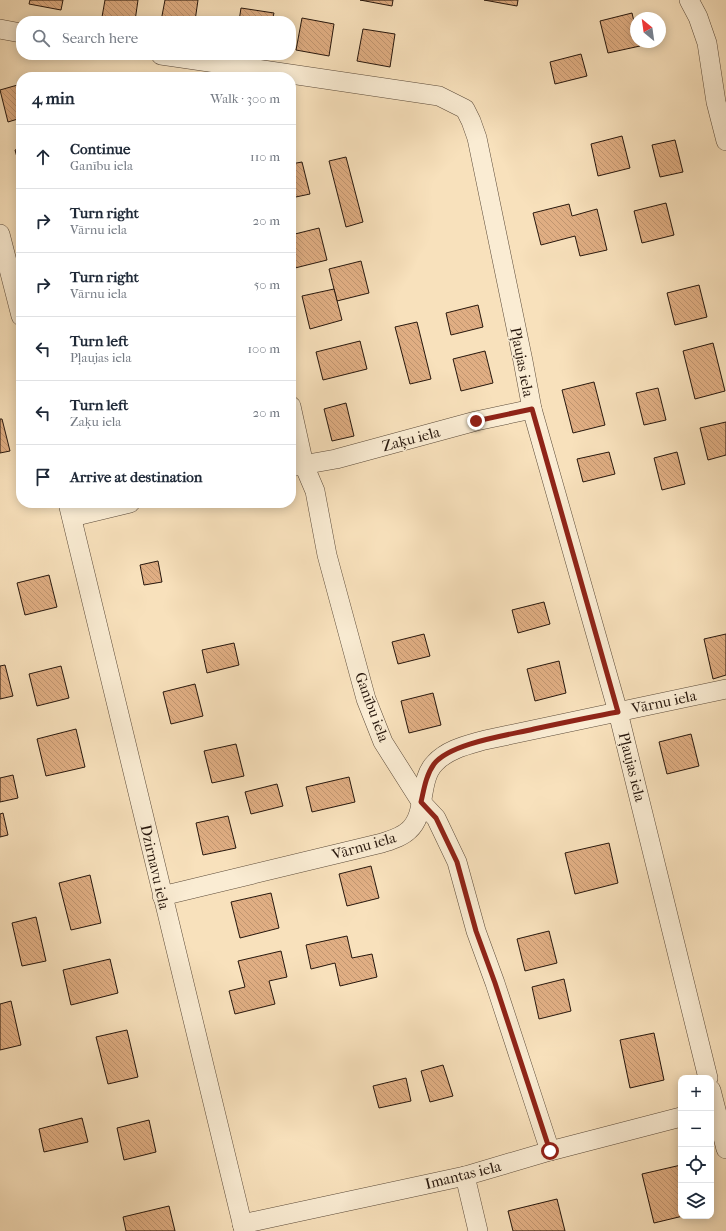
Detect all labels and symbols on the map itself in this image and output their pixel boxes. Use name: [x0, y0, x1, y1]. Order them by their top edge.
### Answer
north arrow: [630, 12, 666, 48]
street label: Pļaujas iela: [506, 325, 538, 400]
route end: [467, 412, 485, 430]
street label: Zaķu iela: [380, 422, 443, 455]
street label: Ganību iela: [351, 670, 393, 745]
street label: Vārnu iela: [629, 686, 699, 718]
street label: Pļaujas iela: [615, 730, 650, 805]
street label: Dzirnavu iela: [137, 823, 174, 912]
street label: Vārnu iela: [329, 828, 399, 864]
route start: [541, 1142, 559, 1160]
street label: Imantas iela: [423, 1157, 504, 1193]

